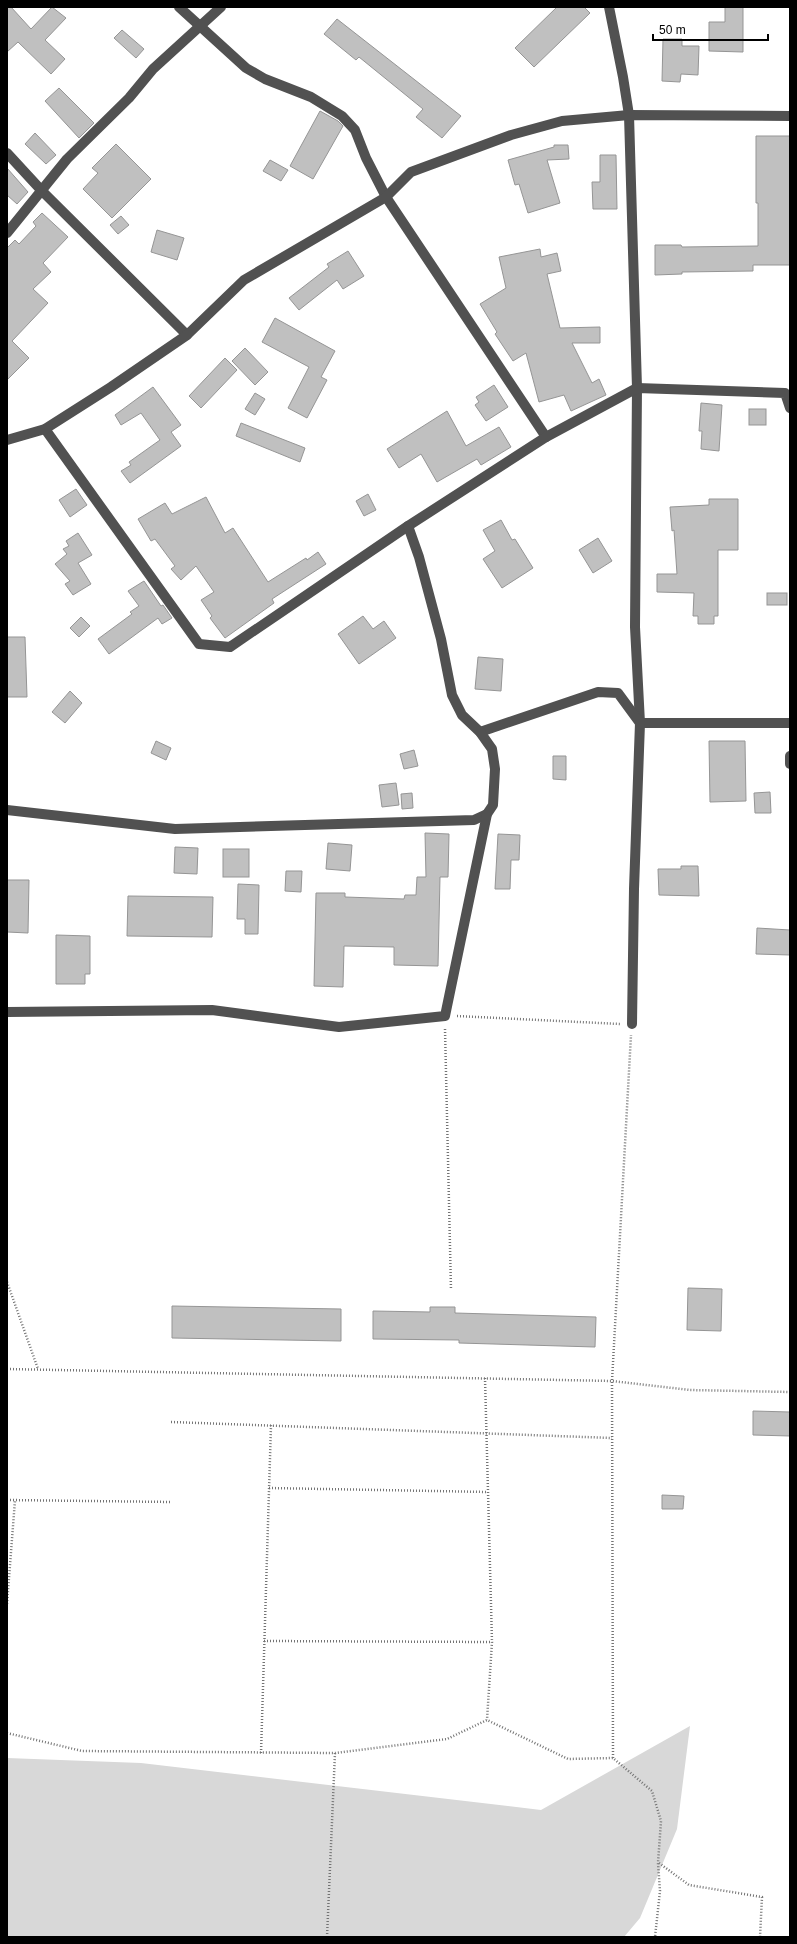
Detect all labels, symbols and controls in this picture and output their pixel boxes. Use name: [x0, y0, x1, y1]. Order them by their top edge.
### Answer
scale bar: [653, 16, 768, 42]
text: 50 m: [659, 23, 686, 37]

